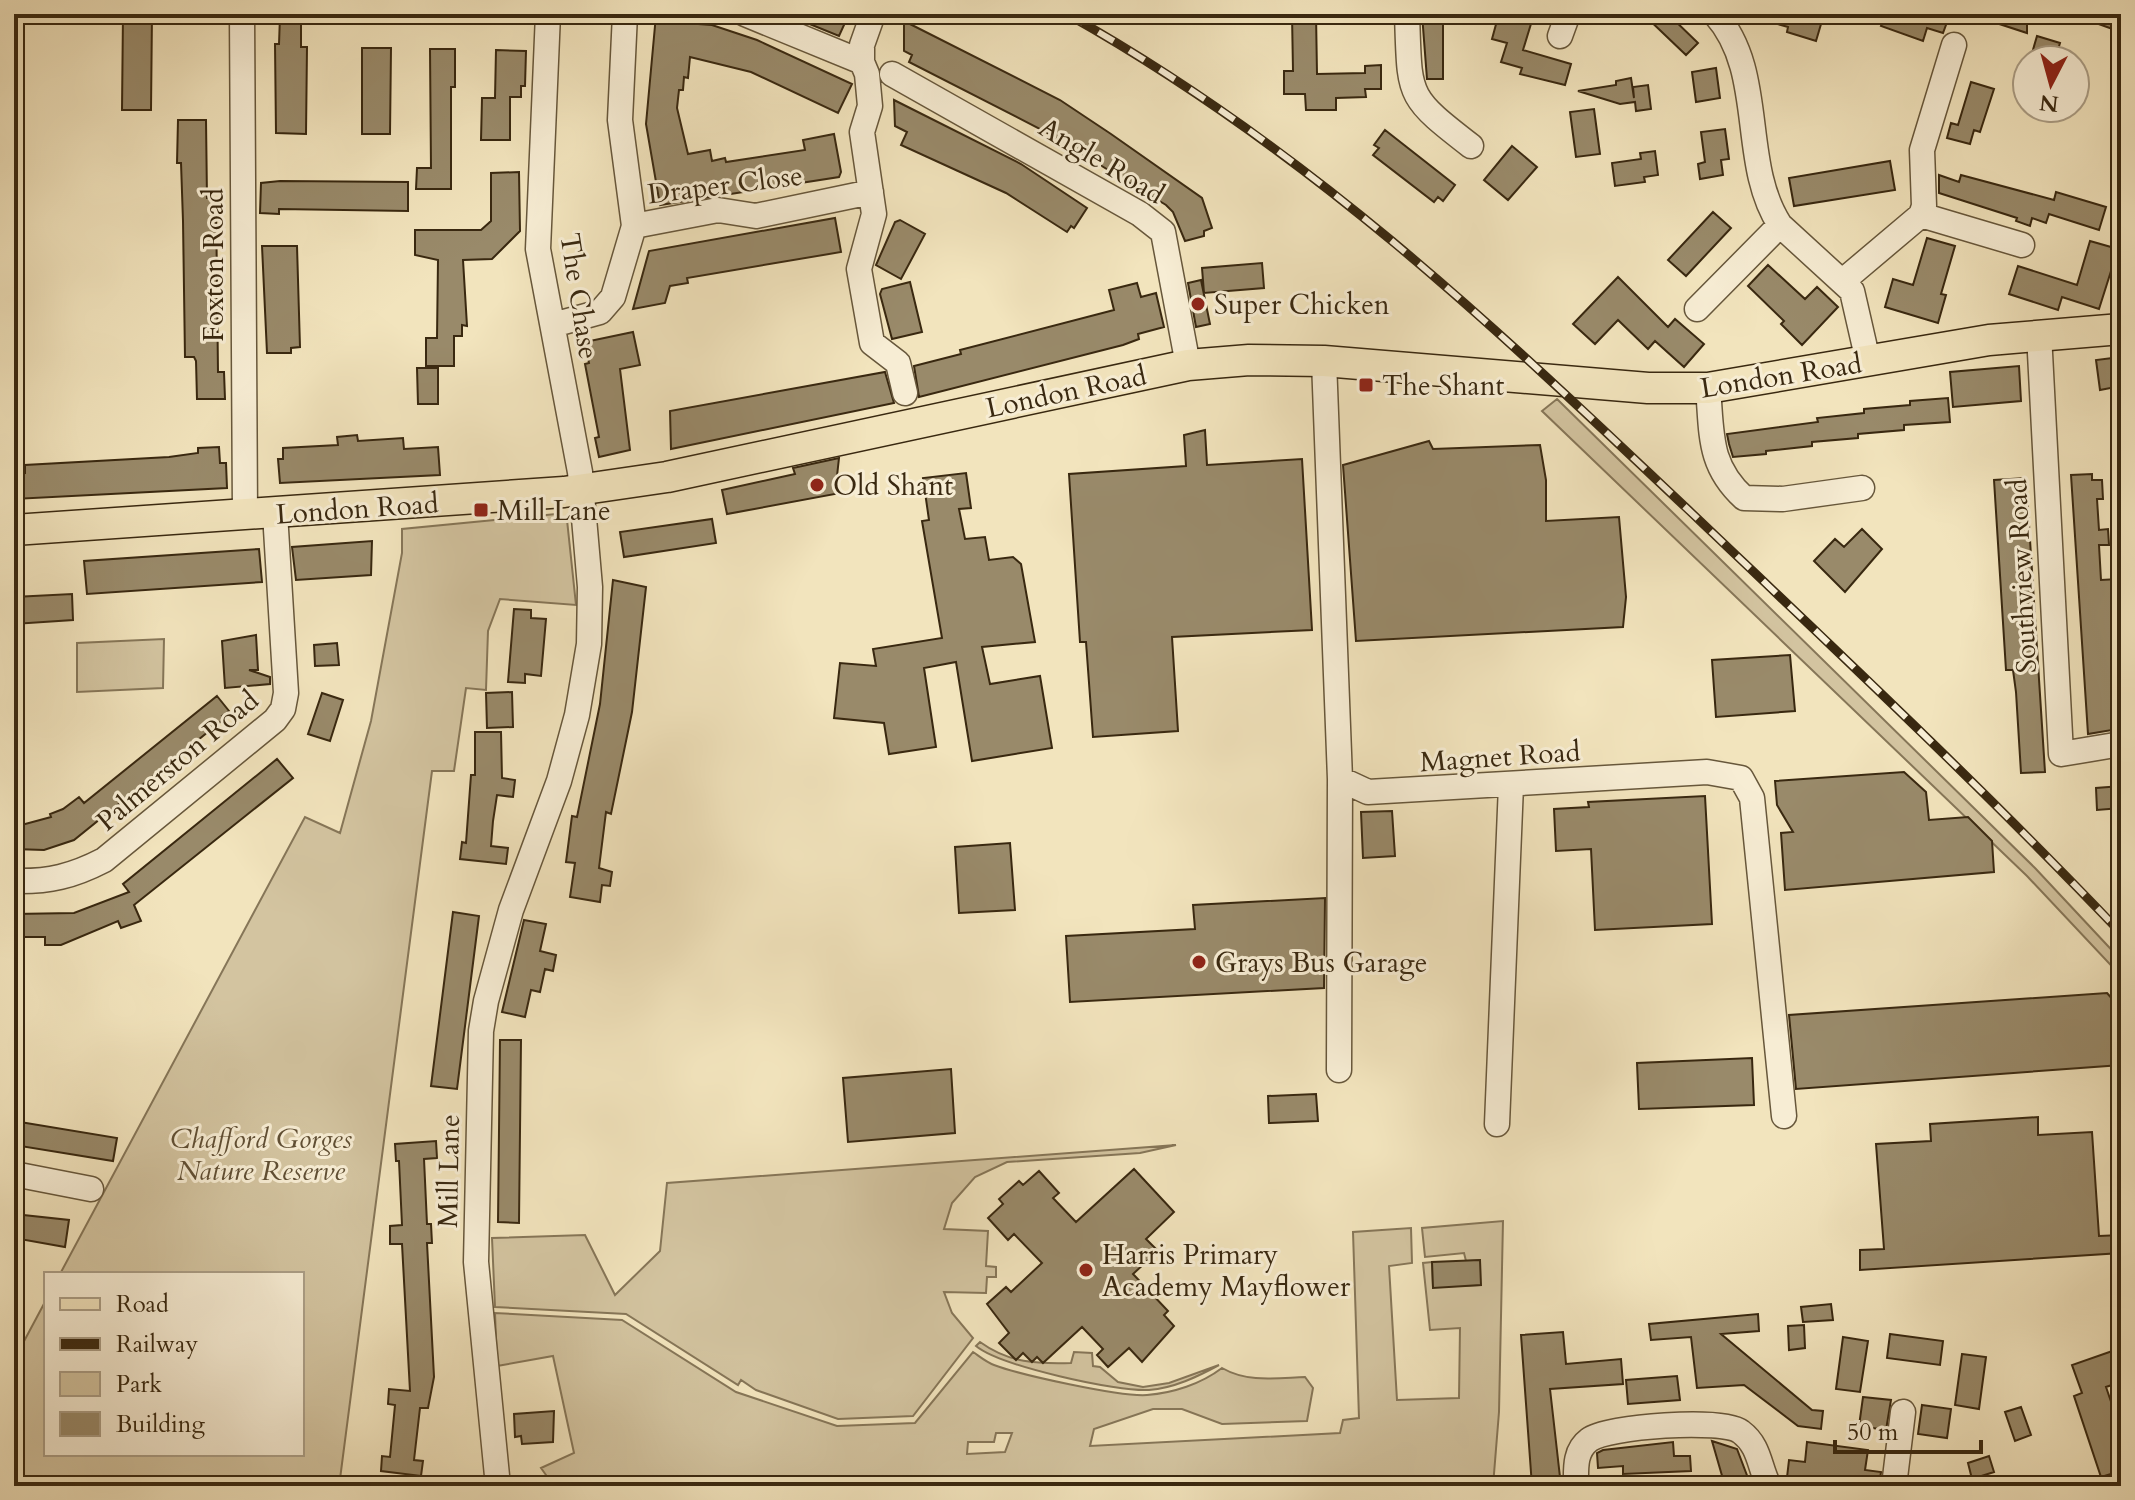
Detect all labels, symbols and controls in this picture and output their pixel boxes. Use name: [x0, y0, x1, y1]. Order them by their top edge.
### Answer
north arrow: [2011, 44, 2091, 124]
text: N: [2038, 87, 2060, 119]
street label: Angle Road: [1032, 108, 1172, 213]
street label: Draper Close: [645, 157, 805, 213]
street label: Foxton Road: [195, 188, 233, 342]
street label: The Chase: [550, 230, 608, 362]
place label: Super Chicken: [1214, 286, 1390, 324]
marker: Super Chicken: [1189, 295, 1207, 313]
street label: London Road: [1698, 344, 1865, 408]
street label: London Road: [983, 356, 1150, 428]
place label: The Shant: [1382, 367, 1505, 405]
marker: The Shant: [1357, 376, 1375, 394]
place label: Old Shant: [833, 467, 953, 505]
marker: Old Shant: [808, 476, 826, 494]
street label: Southview Road: [1998, 477, 2046, 674]
street label: London Road: [274, 484, 440, 534]
place label: Mill Lane: [497, 492, 611, 530]
marker: Mill Lane: [472, 501, 490, 519]
street label: Palmerston Road: [89, 682, 267, 840]
street label: Magnet Road: [1419, 732, 1582, 782]
place label: Grays Bus Garage: [1215, 944, 1427, 982]
marker: Grays Bus Garage: [1190, 953, 1208, 971]
street label: Mill Lane: [429, 1114, 469, 1228]
park label: Chafford Gorges Nature Reserve: [170, 1120, 353, 1190]
place label: Harris Primary Academy Mayflower: [1102, 1236, 1351, 1306]
marker: Harris Primary Academy Mayflower: [1077, 1261, 1095, 1279]
legend: [44, 1272, 304, 1456]
text: Road: [116, 1288, 169, 1321]
text: Railway: [116, 1328, 198, 1361]
text: Park: [116, 1368, 162, 1401]
scale bar: [1835, 1404, 1981, 1454]
text: Building: [116, 1408, 206, 1441]
text: 50 m: [1847, 1416, 1899, 1449]

